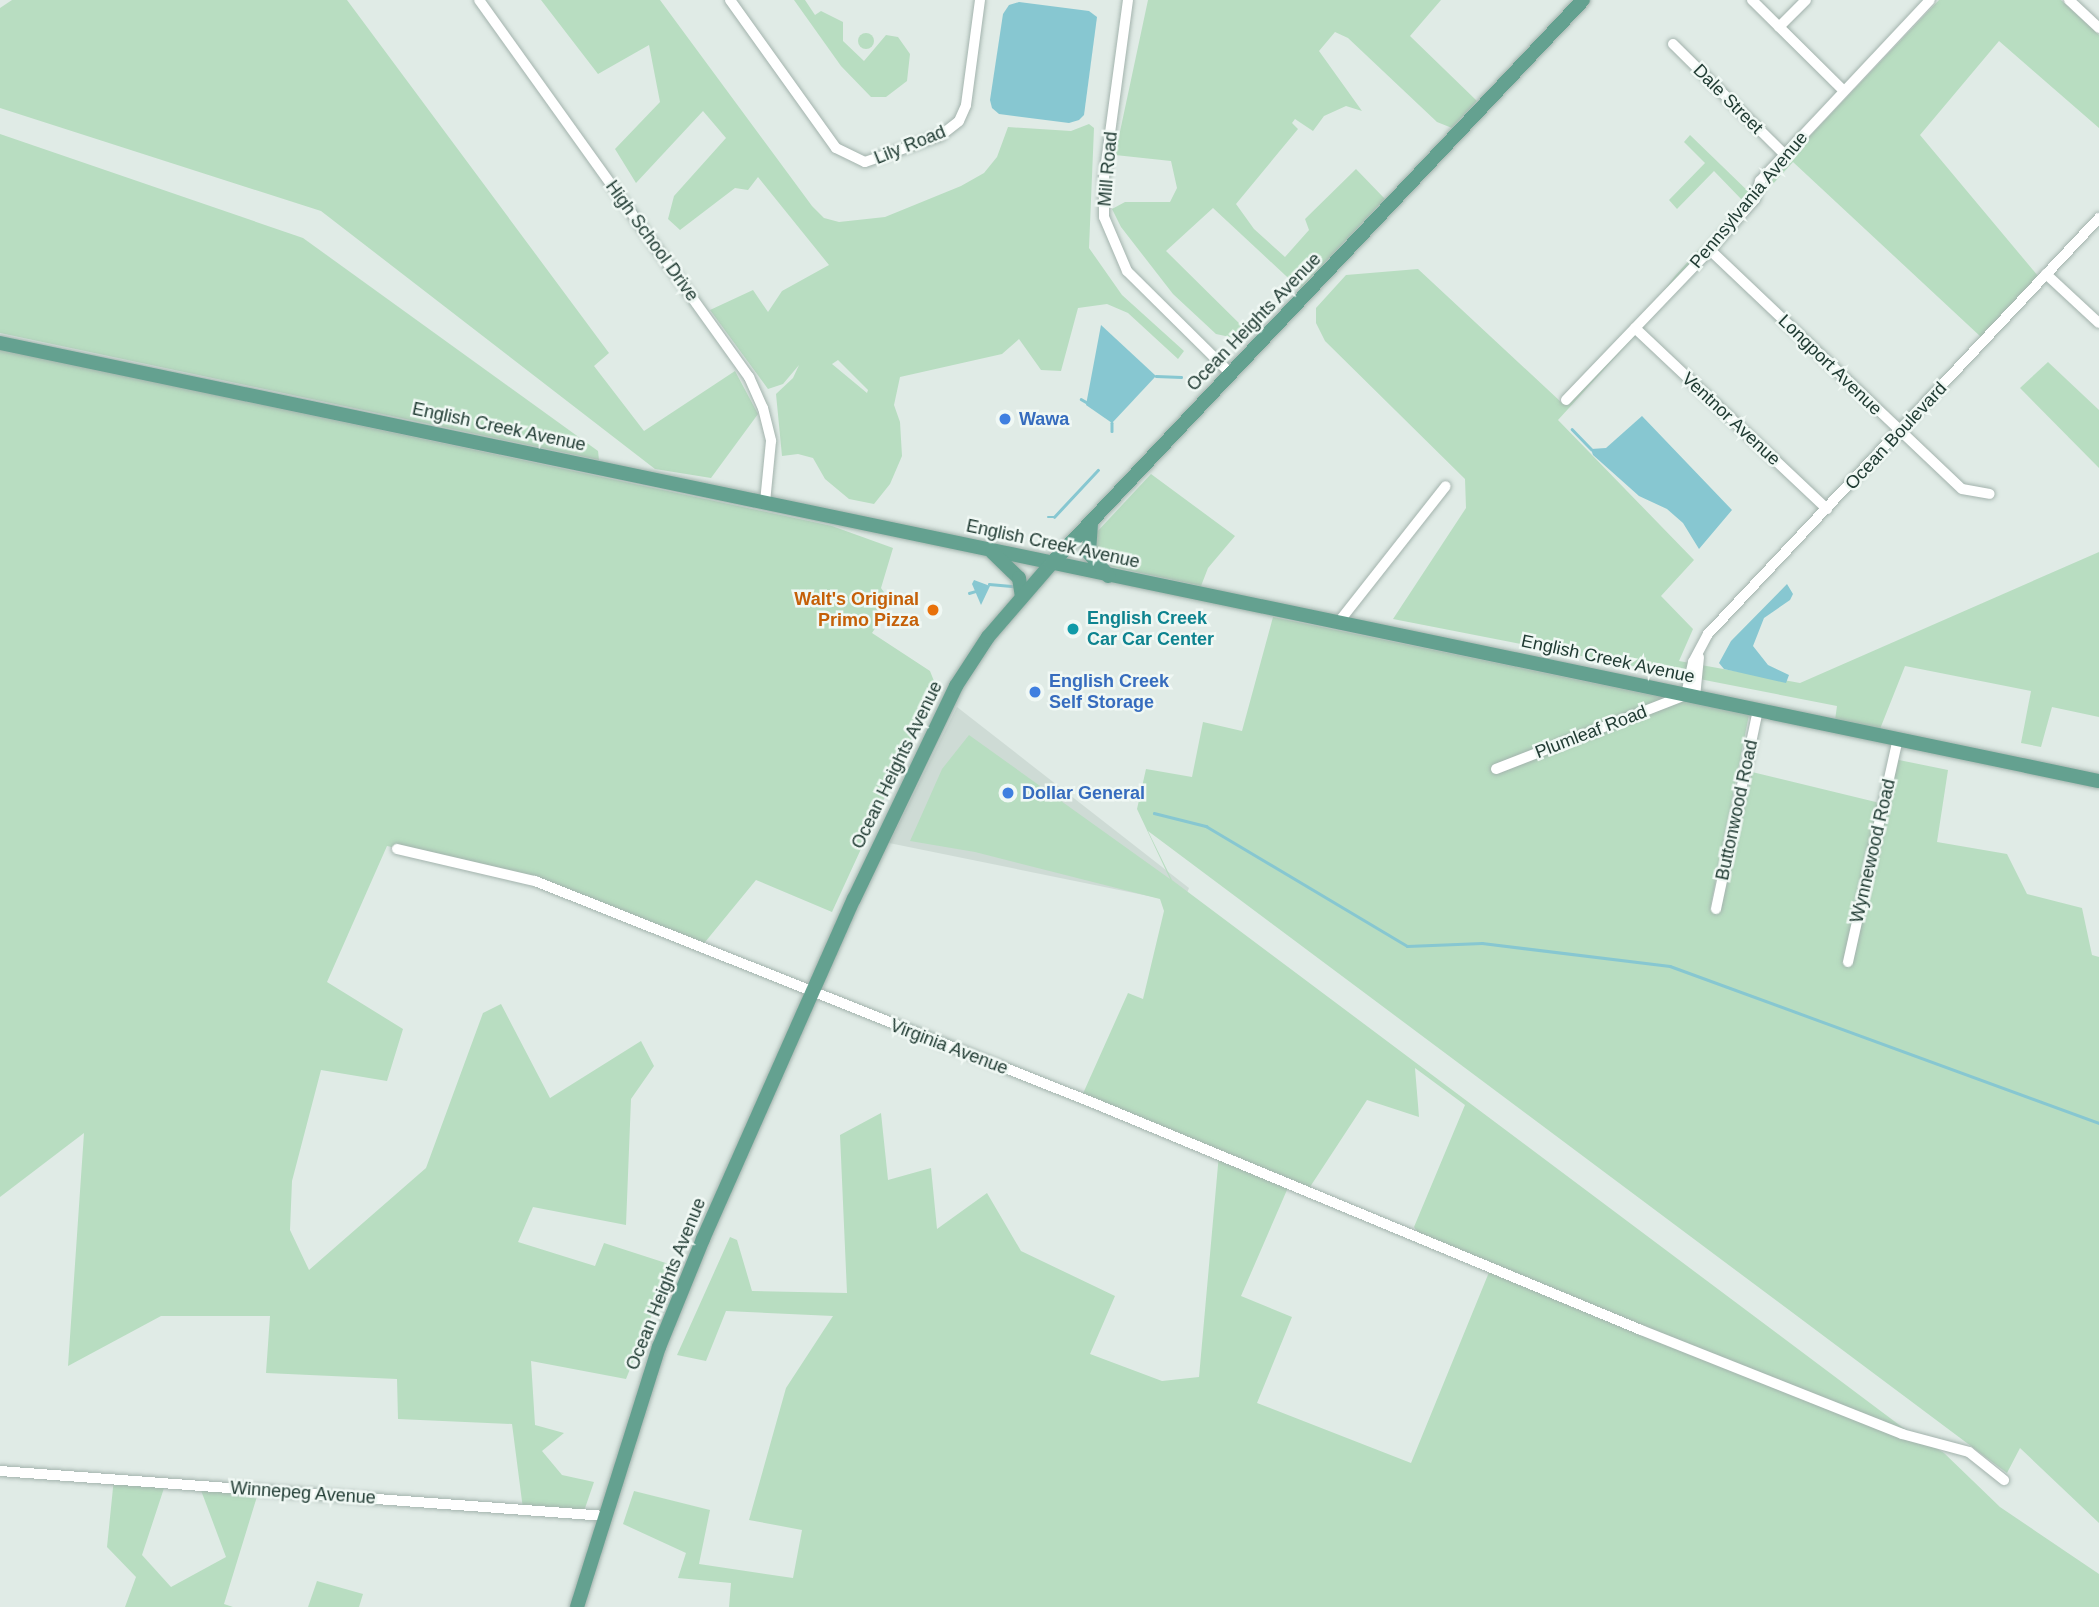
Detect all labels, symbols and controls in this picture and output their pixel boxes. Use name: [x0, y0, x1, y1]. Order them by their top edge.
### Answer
street label: Dale Street: [1689, 60, 1767, 138]
street label: Lily Road: [871, 121, 949, 169]
street label: Pennsylvania Avenue: [1685, 127, 1813, 273]
street label: Mill Road: [1094, 131, 1122, 207]
street label: High School Drive: [601, 176, 703, 306]
street label: Ocean Heights Avenue: [1182, 248, 1326, 396]
street label: Longport Avenue: [1773, 310, 1887, 420]
street label: Ventnor Avenue: [1677, 368, 1785, 470]
street label: Ocean Boulevard: [1841, 378, 1951, 494]
street label: English Creek Avenue: [410, 398, 588, 456]
place label: Wawa: [1019, 408, 1069, 430]
marker: Wawa: [997, 411, 1013, 427]
street label: English Creek Avenue: [964, 515, 1142, 573]
place label: Walt's Original Primo Pizza: [794, 589, 919, 632]
marker: Walt's Original Primo Pizza: [925, 602, 941, 618]
place label: English Creek Car Car Center: [1087, 608, 1214, 650]
marker: English Creek Car Car Center: [1065, 621, 1081, 637]
street label: English Creek Avenue: [1519, 630, 1697, 688]
place label: English Creek Self Storage: [1049, 671, 1169, 714]
street label: Ocean Heights Avenue: [847, 677, 947, 853]
marker: English Creek Self Storage: [1027, 684, 1043, 700]
street label: Plumleaf Road: [1532, 701, 1650, 763]
street label: Buttonwood Road: [1712, 738, 1762, 882]
street label: Wynnewood Road: [1846, 777, 1900, 925]
place label: Dollar General: [1022, 782, 1145, 804]
marker: Dollar General: [1000, 785, 1016, 801]
street label: Virginia Avenue: [887, 1014, 1011, 1080]
street label: Ocean Heights Avenue: [621, 1194, 711, 1374]
street label: Winnepeg Avenue: [229, 1477, 377, 1509]

